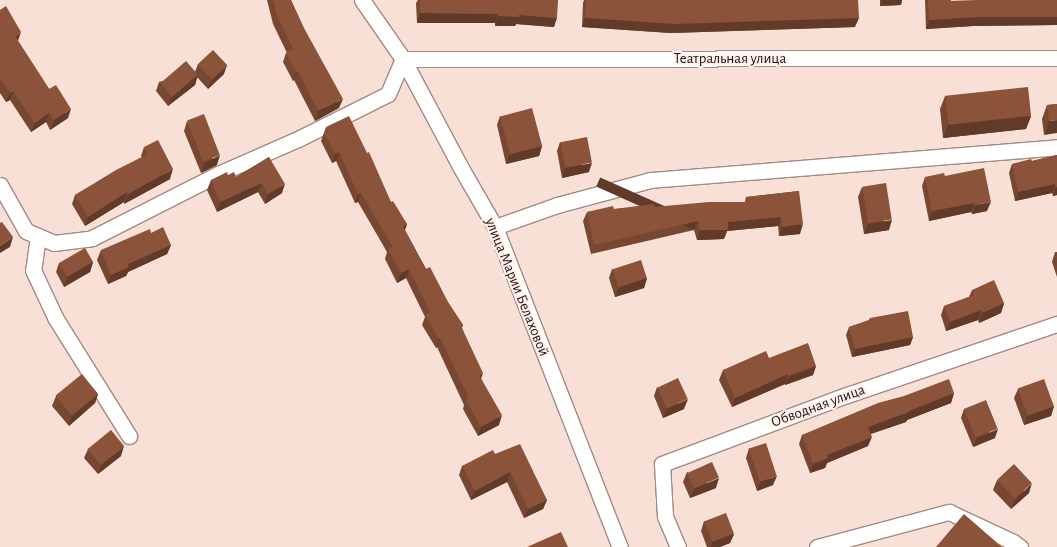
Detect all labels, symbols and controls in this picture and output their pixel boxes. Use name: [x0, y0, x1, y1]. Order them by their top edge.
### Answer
street label: Театральная улица: [674, 50, 786, 68]
street label: улица Марии Белаховой: [481, 215, 553, 359]
street label: Обводная улица: [768, 381, 868, 431]

